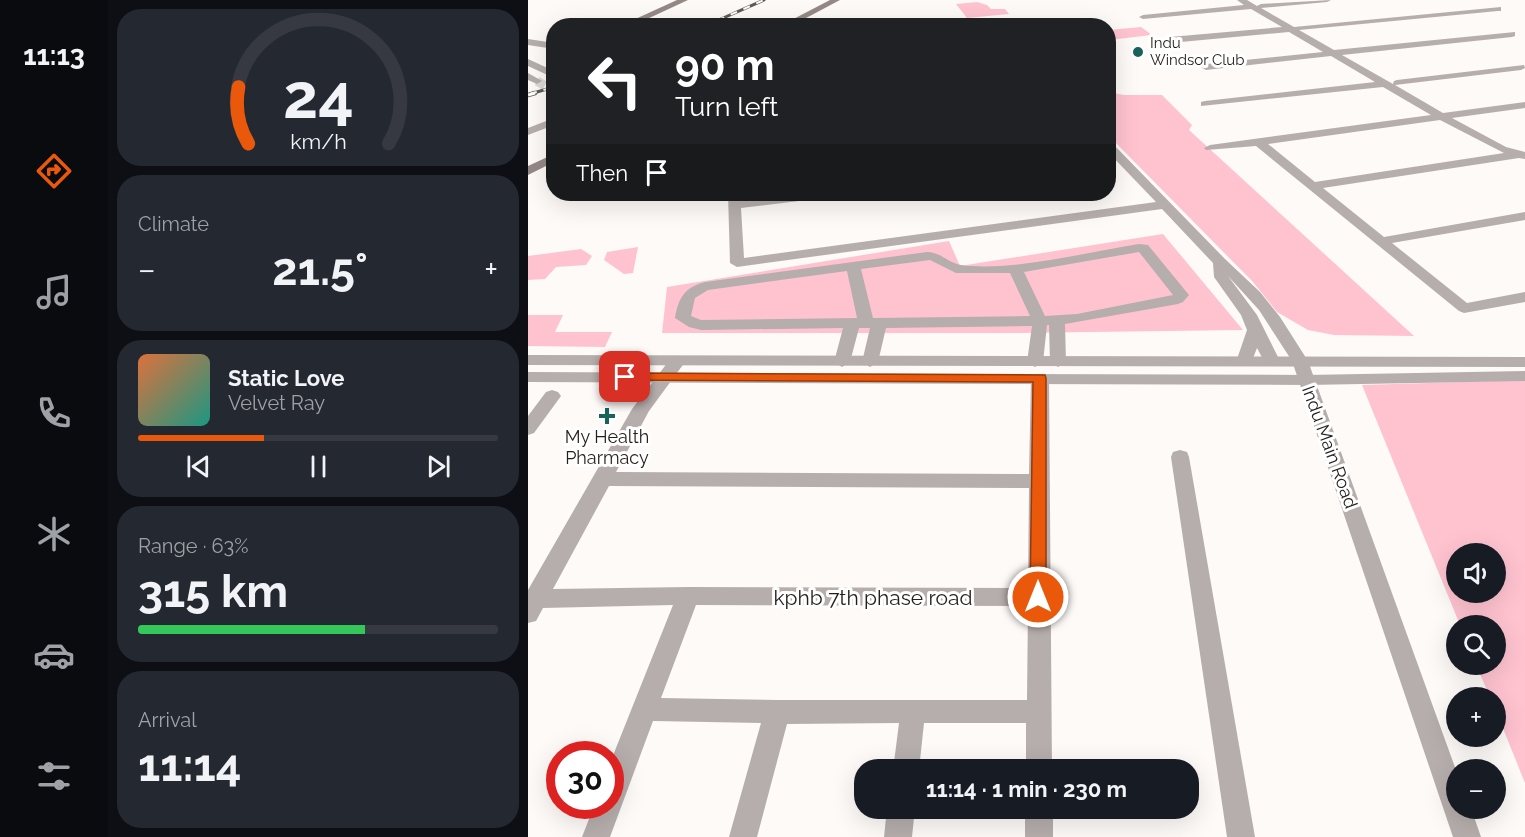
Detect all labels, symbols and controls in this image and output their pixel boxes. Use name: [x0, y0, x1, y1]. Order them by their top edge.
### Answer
place label: Indu Windsor Club: [1150, 34, 1244, 69]
text: 11:13: [23, 40, 85, 71]
text: 90 m: [675, 41, 775, 90]
icon: left: [576, 42, 654, 120]
marker: Indu Windsor Club: [1131, 45, 1145, 59]
text: 24: [283, 59, 353, 133]
text: Turn left: [675, 91, 778, 122]
text: km/h: [290, 130, 346, 155]
icon: directions: [33, 150, 75, 192]
icon: arrive: [640, 156, 673, 189]
text: Then: [576, 160, 628, 186]
text: Climate: [138, 212, 209, 236]
text: 21.5°: [272, 243, 368, 296]
text: −: [138, 250, 156, 289]
text: +: [484, 250, 498, 289]
icon: music: [33, 271, 75, 313]
pin: [599, 351, 650, 402]
icon: arrive: [608, 360, 641, 393]
text: Static Love: [228, 365, 345, 391]
street label: Indu Main Road: [1298, 383, 1362, 511]
text: Velvet Ray: [228, 391, 325, 415]
icon: phone: [33, 392, 75, 434]
marker: My Health Pharmacy: [600, 409, 614, 423]
place label: My Health Pharmacy: [565, 426, 649, 468]
icon: previous: [182, 450, 215, 483]
icon: pause: [302, 450, 335, 483]
icon: next: [422, 450, 455, 483]
icon: climate: [33, 513, 75, 555]
text: Range · 63%: [138, 534, 249, 558]
map controls: [1446, 543, 1506, 819]
button: sound: [1446, 543, 1506, 603]
text: 315 km: [138, 565, 288, 618]
position arrow: [1006, 565, 1070, 629]
street label: kphb 7th phase road: [773, 585, 973, 610]
button: search: [1446, 615, 1506, 675]
icon: car: [33, 634, 75, 676]
button: +: [1446, 687, 1506, 747]
text: Arrival: [138, 708, 197, 732]
text: 11:14: [138, 739, 242, 792]
speed limit sign: 30: [546, 741, 624, 819]
icon: filters: [33, 755, 75, 797]
button: −: [1446, 759, 1506, 819]
text: 11:14 · 1 min · 230 m: [926, 776, 1127, 802]

